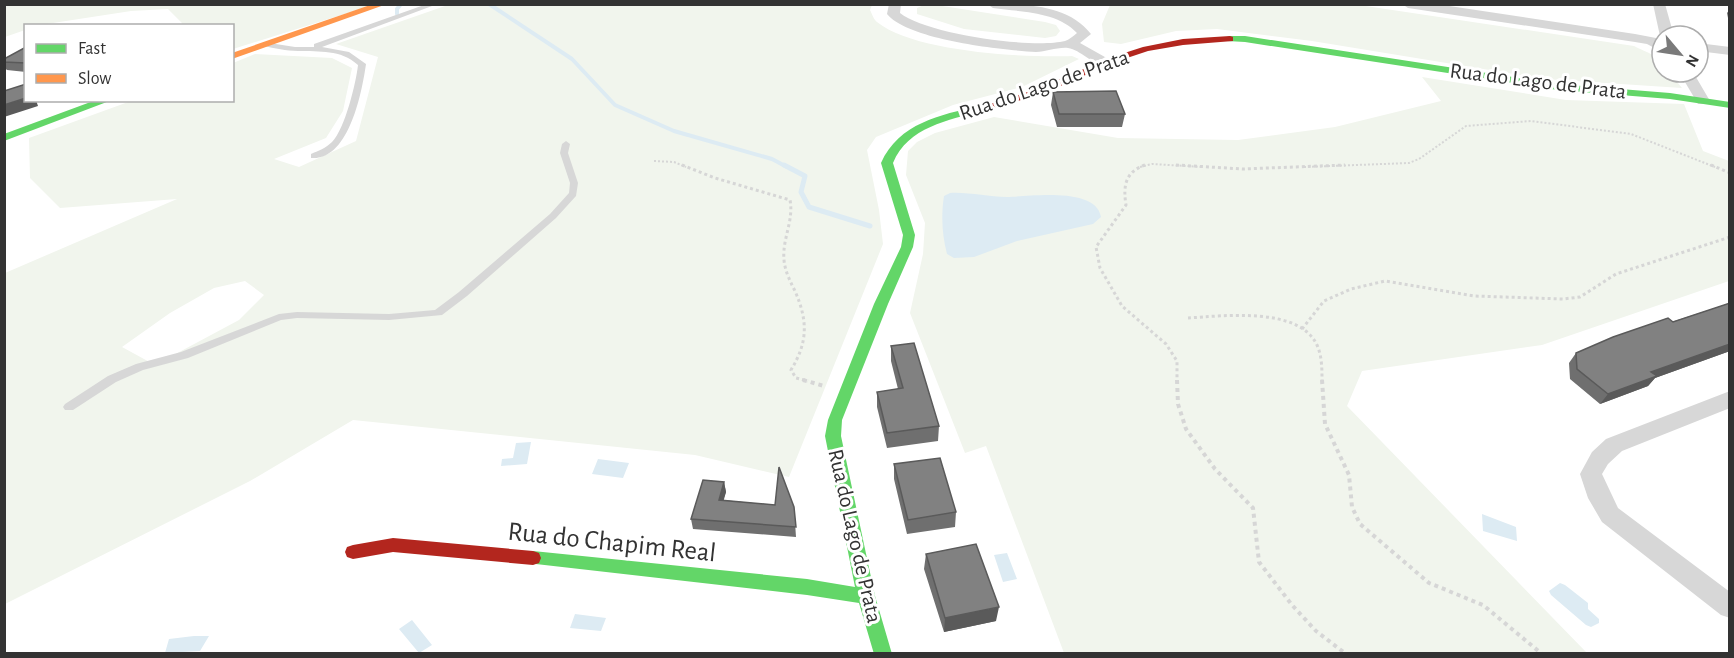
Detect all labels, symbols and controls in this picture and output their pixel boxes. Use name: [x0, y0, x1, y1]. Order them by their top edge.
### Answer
legend: [24, 24, 234, 102]
north arrow: [1650, 24, 1710, 84]
text: Fast: [78, 40, 106, 58]
street label: Rua do Lago de Prata: [956, 46, 1132, 124]
text: N: [1683, 52, 1702, 70]
street label: Rua do Lago de Prata: [1449, 59, 1627, 103]
text: Slow: [78, 70, 111, 88]
street label: Rua do Lago de Prata: [824, 447, 886, 625]
street label: Rua do Chapim Real: [506, 518, 718, 566]

